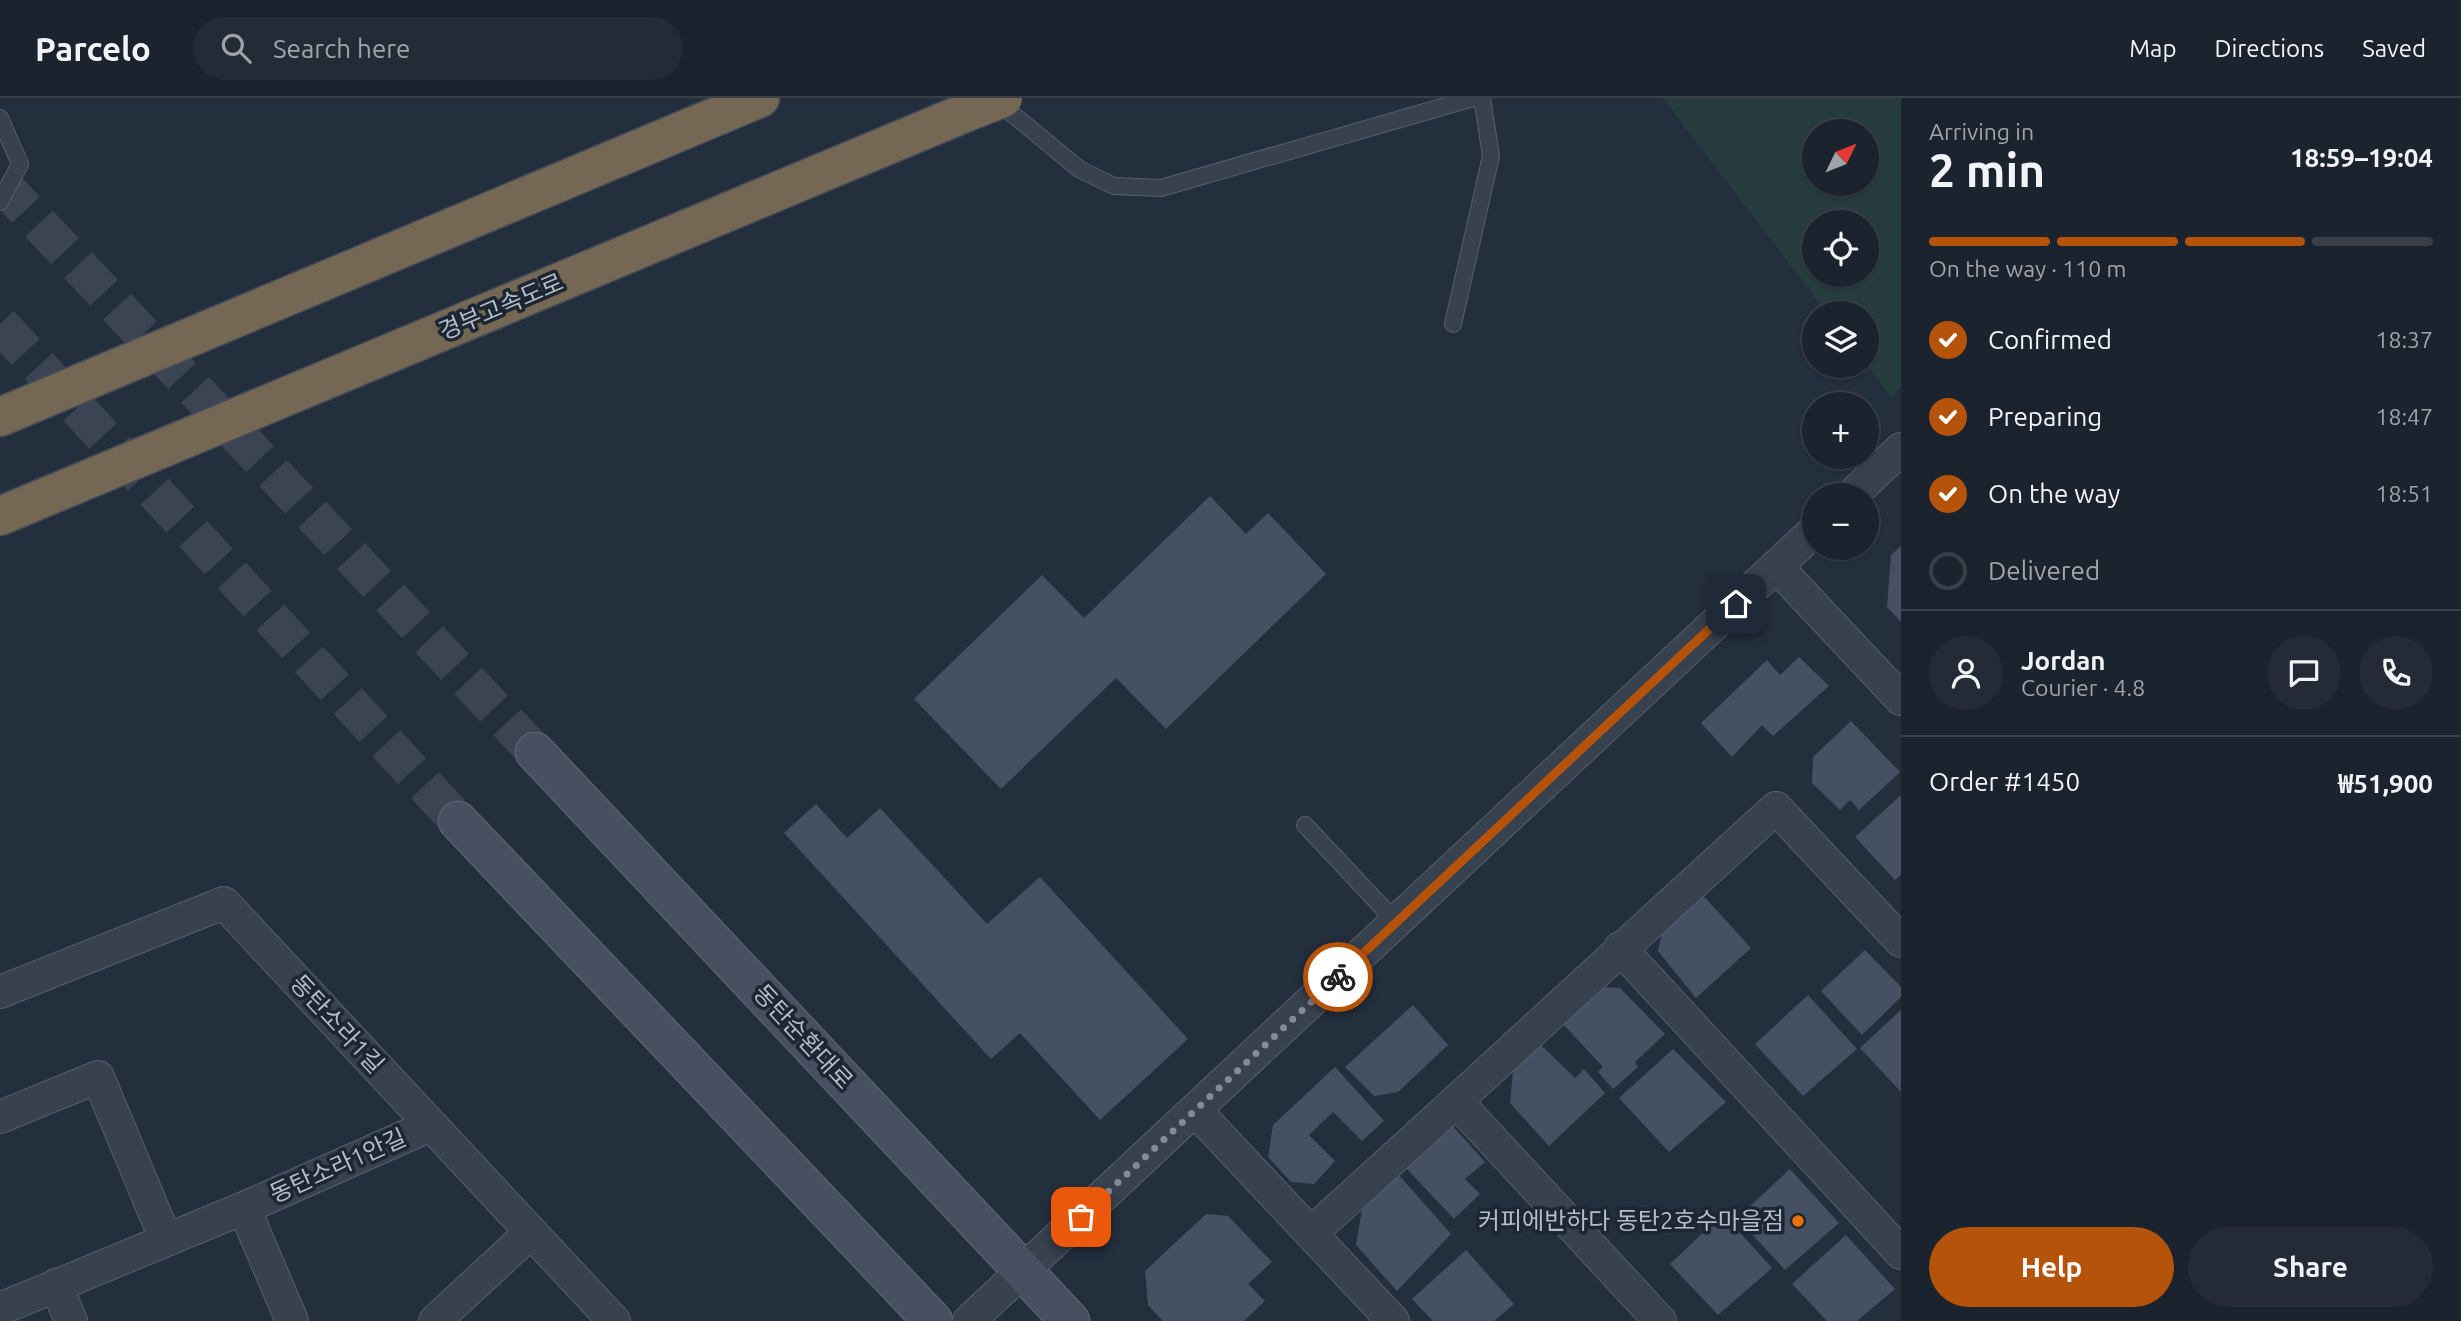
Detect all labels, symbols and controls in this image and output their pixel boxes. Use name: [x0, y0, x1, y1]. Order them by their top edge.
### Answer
search box: [193, 17, 683, 80]
icon: search: [217, 29, 255, 67]
text: Parcelo: [35, 30, 151, 67]
text: Search here: [273, 34, 410, 63]
text: Map: [2129, 35, 2176, 62]
text: Directions: [2214, 35, 2324, 62]
text: Saved: [2362, 35, 2426, 62]
north arrow: [1802, 119, 1880, 196]
map controls: [1802, 119, 1879, 560]
text: Arriving in: [1929, 119, 2034, 144]
text: 18:59–19:04: [2290, 143, 2433, 172]
text: 2 min: [1929, 144, 2045, 196]
button: locate: [1802, 210, 1879, 287]
text: On the way · 110 m: [1929, 256, 2126, 281]
street label: 경부고속도로: [435, 268, 567, 345]
button: layers: [1802, 301, 1879, 378]
icon: check: [1929, 321, 1967, 359]
text: Confirmed: [1988, 325, 2112, 354]
text: 18:37: [2375, 327, 2433, 352]
button: +: [1802, 392, 1879, 469]
icon: check: [1929, 398, 1967, 436]
text: Preparing: [1988, 402, 2102, 431]
text: 18:47: [2375, 404, 2433, 429]
icon: check: [1929, 475, 1967, 513]
text: On the way: [1988, 479, 2120, 508]
text: 18:51: [2375, 481, 2433, 506]
button: −: [1802, 483, 1879, 560]
text: Delivered: [1988, 556, 2100, 585]
pin: [1706, 574, 1766, 634]
icon: home: [1717, 585, 1755, 623]
button: person: [1929, 636, 2003, 710]
button: chat: [2267, 636, 2341, 710]
button: phone: [2359, 636, 2433, 710]
text: Jordan: [2021, 646, 2106, 675]
text: Courier · 4.8: [2021, 675, 2145, 700]
text: Order #1450: [1929, 767, 2080, 796]
text: ₩51,900: [2338, 769, 2433, 798]
courier: [1303, 942, 1373, 1012]
icon: bike: [1319, 958, 1357, 996]
street label: 동탄소라1길: [285, 969, 390, 1078]
street label: 동탄순환대로: [748, 979, 858, 1094]
street label: 동탄소라1안길: [266, 1124, 410, 1208]
pin: [1051, 1187, 1111, 1247]
icon: bag: [1062, 1198, 1100, 1236]
place label: 커피에반하다 동탄2호수마을점: [1478, 1207, 1784, 1234]
marker: 커피에반하다 동탄2호수마을점: [1790, 1213, 1806, 1229]
button: Help: [1929, 1227, 2174, 1307]
button: Share: [2188, 1227, 2433, 1307]

